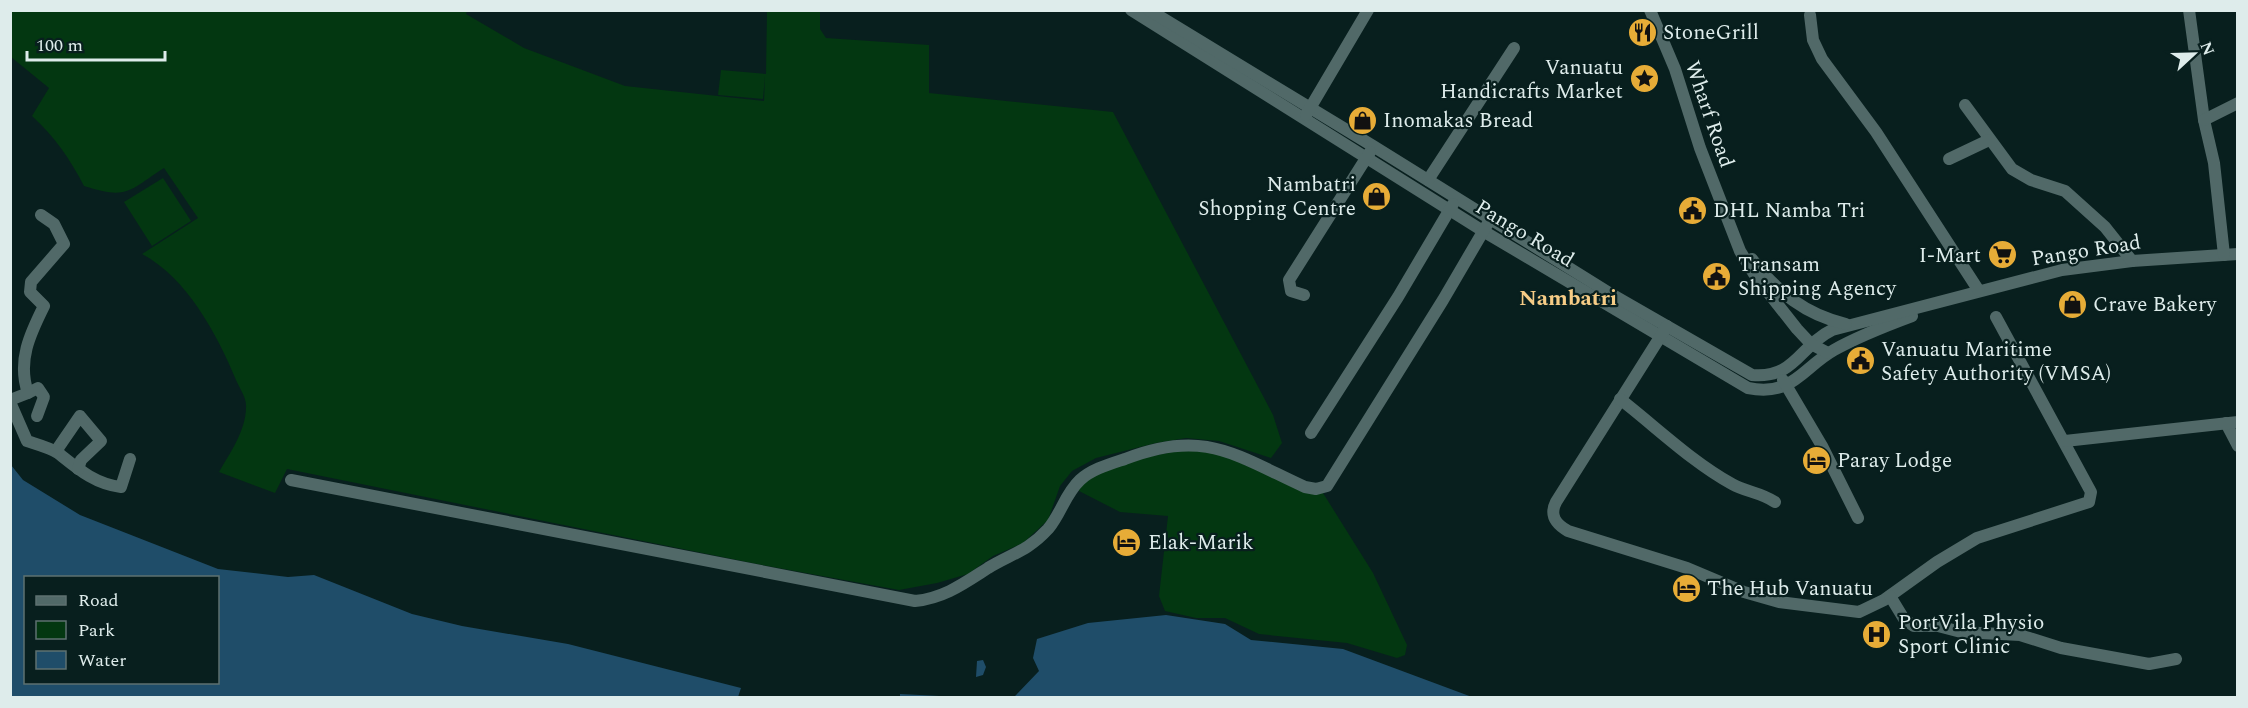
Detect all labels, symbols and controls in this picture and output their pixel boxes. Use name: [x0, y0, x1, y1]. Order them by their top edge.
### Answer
restaurant icon: StoneGrill: [1626, 16, 1658, 48]
place label: StoneGrill: [1663, 17, 1759, 49]
scale bar: [27, 24, 165, 62]
north arrow: [2164, 24, 2224, 84]
text: 100 m: [36, 32, 83, 59]
text: N: [2193, 38, 2221, 59]
place label: Vanuatu Handicrafts Market: [1440, 52, 1623, 108]
street label: Wharf Road: [1676, 56, 1742, 172]
place icon: Vanuatu Handicrafts Market: [1628, 63, 1660, 95]
shop icon: Inomakas Bread: [1346, 104, 1378, 136]
place label: Inomakas Bread: [1383, 105, 1533, 137]
place label: Nambatri Shopping Centre: [1198, 169, 1356, 225]
shop icon: Nambatri Shopping Centre: [1361, 180, 1393, 212]
street label: Pango Road: [1469, 192, 1580, 276]
public building icon: DHL Namba Tri: [1676, 194, 1708, 226]
place label: DHL Namba Tri: [1713, 195, 1865, 227]
street label: Pango Road: [2029, 227, 2143, 275]
supermarket icon: I-Mart: [1986, 239, 2018, 271]
place label: I-Mart: [1919, 240, 1981, 272]
place label: Transam Shipping Agency: [1738, 249, 1897, 305]
public building icon: Transam Shipping Agency: [1701, 260, 1733, 292]
district label: Nambatri: [1519, 282, 1617, 315]
shop icon: Crave Bakery: [2056, 288, 2088, 320]
place label: Crave Bakery: [2093, 289, 2217, 321]
place label: Vanuatu Maritime Safety Authority (VMSA): [1881, 334, 2111, 390]
public building icon: Vanuatu Maritime Safety Authority (VMSA): [1844, 345, 1876, 377]
hotel icon: Paray Lodge: [1800, 444, 1832, 476]
place label: Paray Lodge: [1837, 445, 1952, 477]
hotel icon: Elak-Marik: [1111, 526, 1143, 558]
place label: Elak-Marik: [1148, 527, 1254, 559]
hotel icon: The Hub Vanuatu: [1670, 572, 1702, 604]
place label: The Hub Vanuatu: [1707, 573, 1873, 605]
legend: [24, 576, 219, 684]
text: Road: [78, 587, 119, 614]
place label: PortVila Physio Sport Clinic: [1898, 607, 2044, 663]
text: Park: [78, 617, 115, 644]
hospital icon: PortVila Physio Sport Clinic: [1861, 618, 1893, 650]
text: Water: [78, 647, 126, 674]

